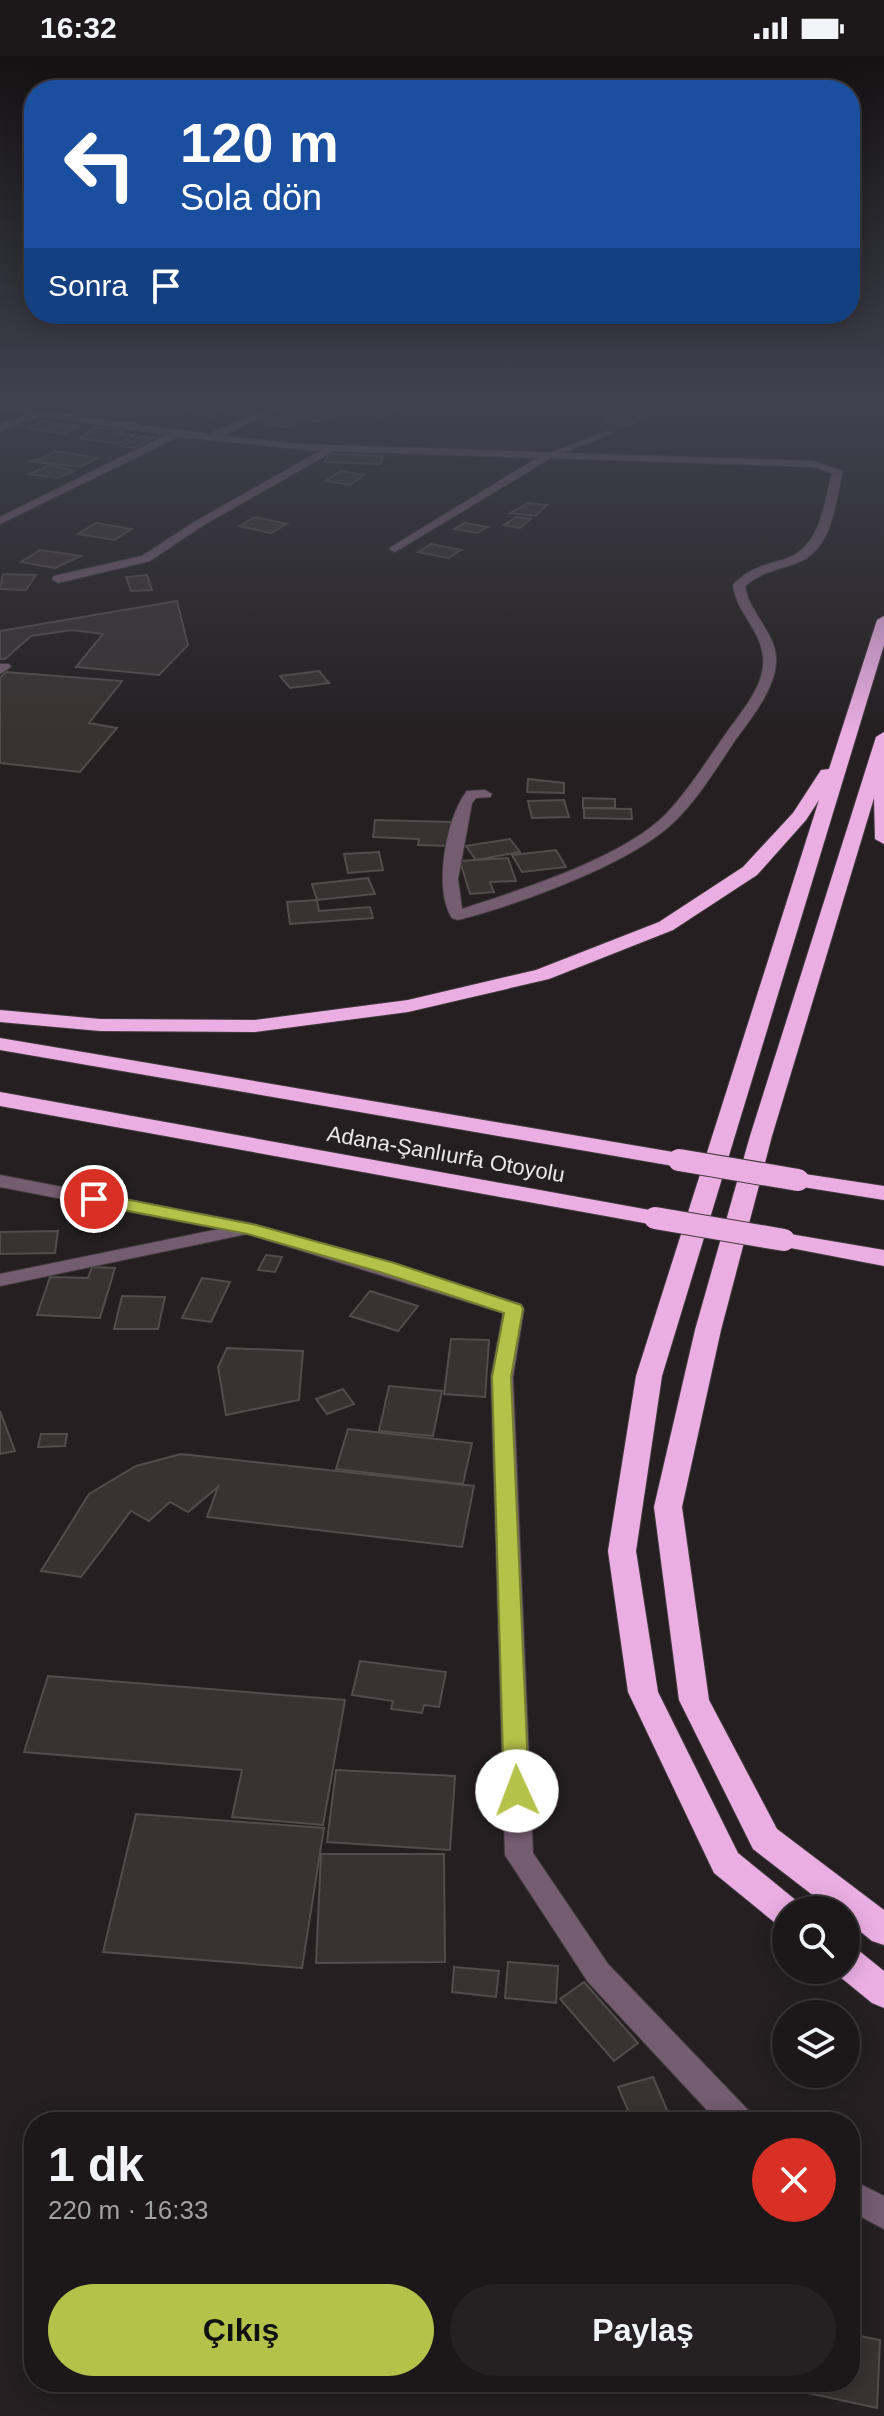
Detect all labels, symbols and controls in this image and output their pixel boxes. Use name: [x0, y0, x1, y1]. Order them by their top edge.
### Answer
text: 16:32: [40, 11, 117, 44]
text: 120 m: [180, 111, 339, 174]
icon: left: [48, 112, 152, 216]
text: Sola dön: [180, 177, 322, 218]
icon: arrive: [144, 264, 188, 308]
text: Sonra: [48, 269, 128, 302]
street label: Adana-Şanlıurfa Otoyolu: [325, 1121, 567, 1187]
pin: [60, 1165, 128, 1233]
icon: arrive: [72, 1177, 116, 1221]
position arrow: [475, 1749, 559, 1833]
map controls: [772, 1896, 860, 2088]
button: search: [772, 1896, 860, 1984]
button: layers: [772, 2000, 860, 2088]
text: 1 dk: [48, 2138, 144, 2191]
button: close: [752, 2138, 836, 2222]
text: 220 m · 16:33: [48, 2195, 208, 2225]
button: Çıkış: [48, 2284, 434, 2376]
button: Paylaş: [450, 2284, 836, 2376]

